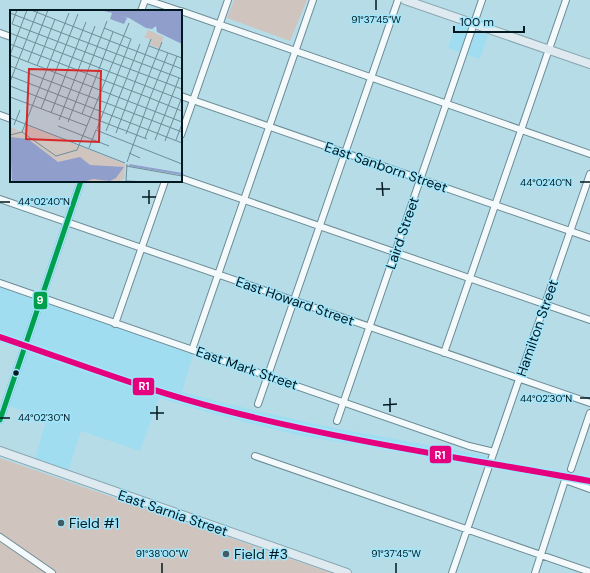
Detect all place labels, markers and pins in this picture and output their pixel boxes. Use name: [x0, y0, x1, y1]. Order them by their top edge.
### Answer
unlabelled marker: [11, 368, 21, 378]
place label: Field #1: [69, 514, 119, 532]
marker: Field #1: [56, 518, 66, 528]
place label: Field #3: [234, 545, 288, 563]
marker: Field #3: [221, 549, 231, 559]

